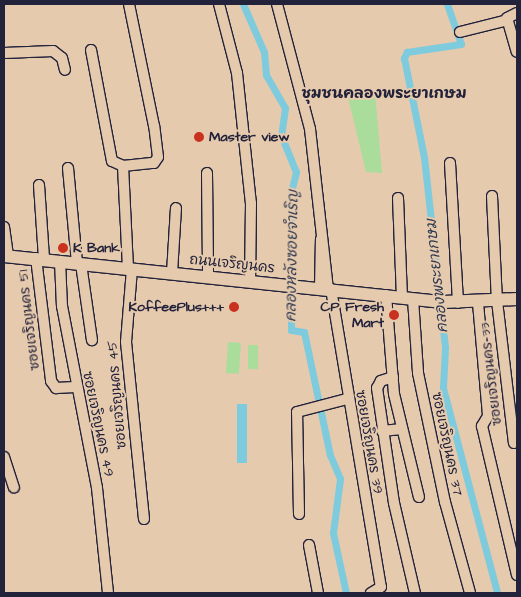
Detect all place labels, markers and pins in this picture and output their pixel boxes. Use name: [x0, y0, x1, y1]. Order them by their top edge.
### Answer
place label: Master view: [209, 129, 290, 145]
marker: Master view: [193, 131, 205, 143]
place label: K Bank: [73, 240, 120, 256]
marker: K Bank: [57, 242, 69, 254]
place label: KoffeePlus+++: [129, 299, 224, 315]
place label: CP Fresh Mart: [321, 299, 384, 332]
marker: KoffeePlus+++: [228, 301, 240, 313]
marker: CP Fresh Mart: [388, 309, 400, 321]

